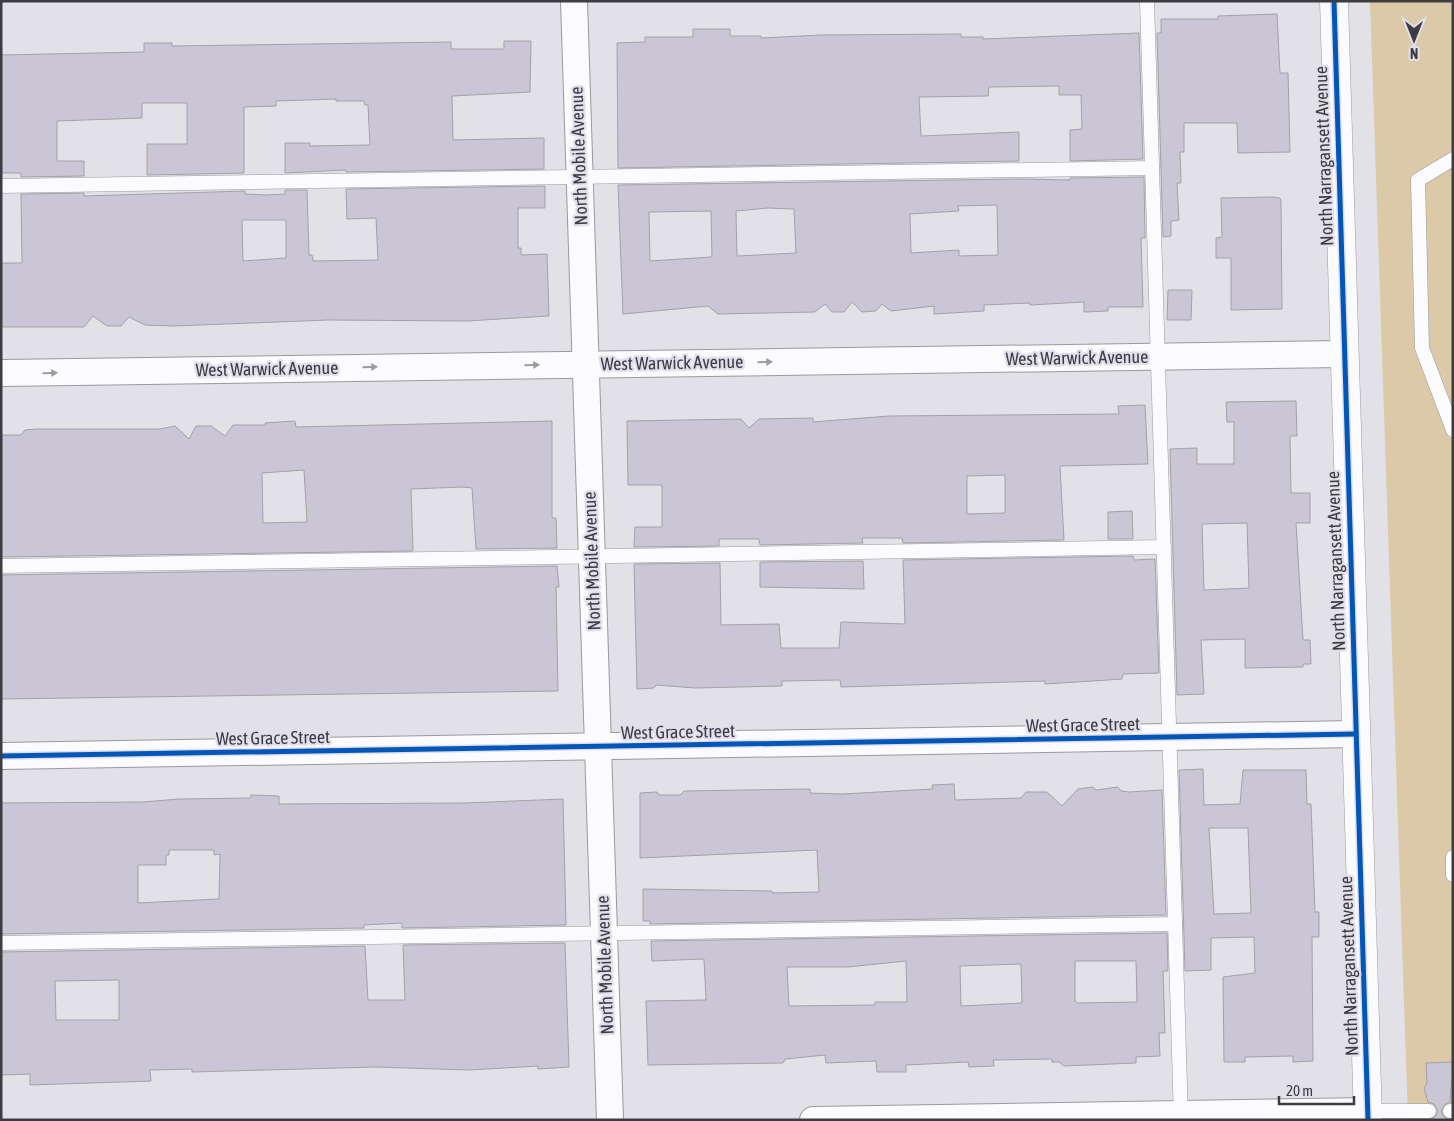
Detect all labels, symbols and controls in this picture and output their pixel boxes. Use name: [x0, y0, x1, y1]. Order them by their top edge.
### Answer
north arrow: [1389, 15, 1439, 65]
text: N: [1410, 45, 1418, 61]
street label: North Narragansett Avenue: [1310, 66, 1337, 246]
street label: North Mobile Avenue: [566, 86, 591, 226]
street label: West Warwick Avenue: [1005, 346, 1148, 369]
street label: West Warwick Avenue: [600, 351, 743, 374]
street label: West Warwick Avenue: [195, 357, 338, 380]
one-way arrow: [757, 358, 773, 366]
one-way arrow: [525, 361, 541, 369]
one-way arrow: [362, 363, 378, 371]
one-way arrow: [42, 368, 58, 376]
street label: North Narragansett Avenue: [1322, 471, 1349, 651]
street label: North Mobile Avenue: [579, 491, 604, 631]
street label: West Grace Street: [1026, 713, 1140, 736]
street label: West Grace Street: [621, 720, 735, 743]
street label: West Grace Street: [216, 726, 330, 749]
street label: North Narragansett Avenue: [1335, 876, 1362, 1056]
street label: North Mobile Avenue: [592, 895, 617, 1035]
scale bar: [1279, 1074, 1354, 1106]
text: 20 m: [1286, 1082, 1313, 1099]

